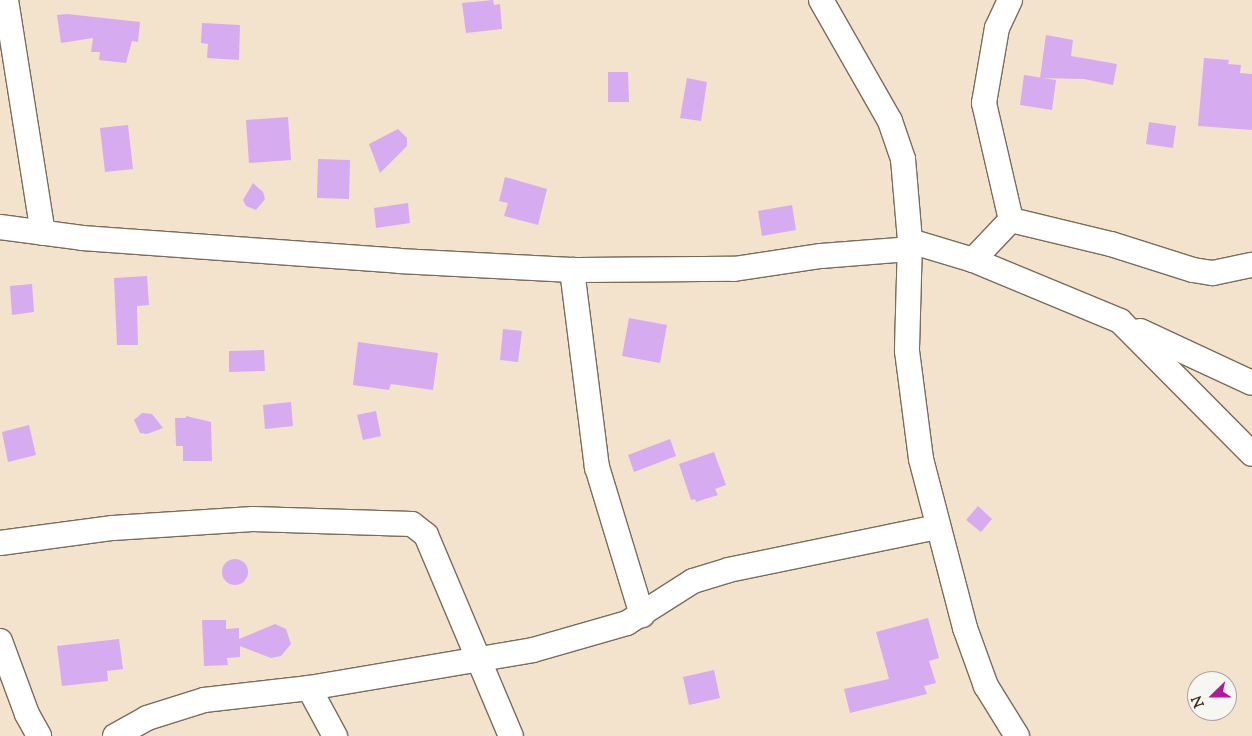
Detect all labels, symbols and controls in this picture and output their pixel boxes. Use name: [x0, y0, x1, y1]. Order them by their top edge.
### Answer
north arrow: [1187, 671, 1237, 721]
text: N: [1188, 692, 1210, 710]

